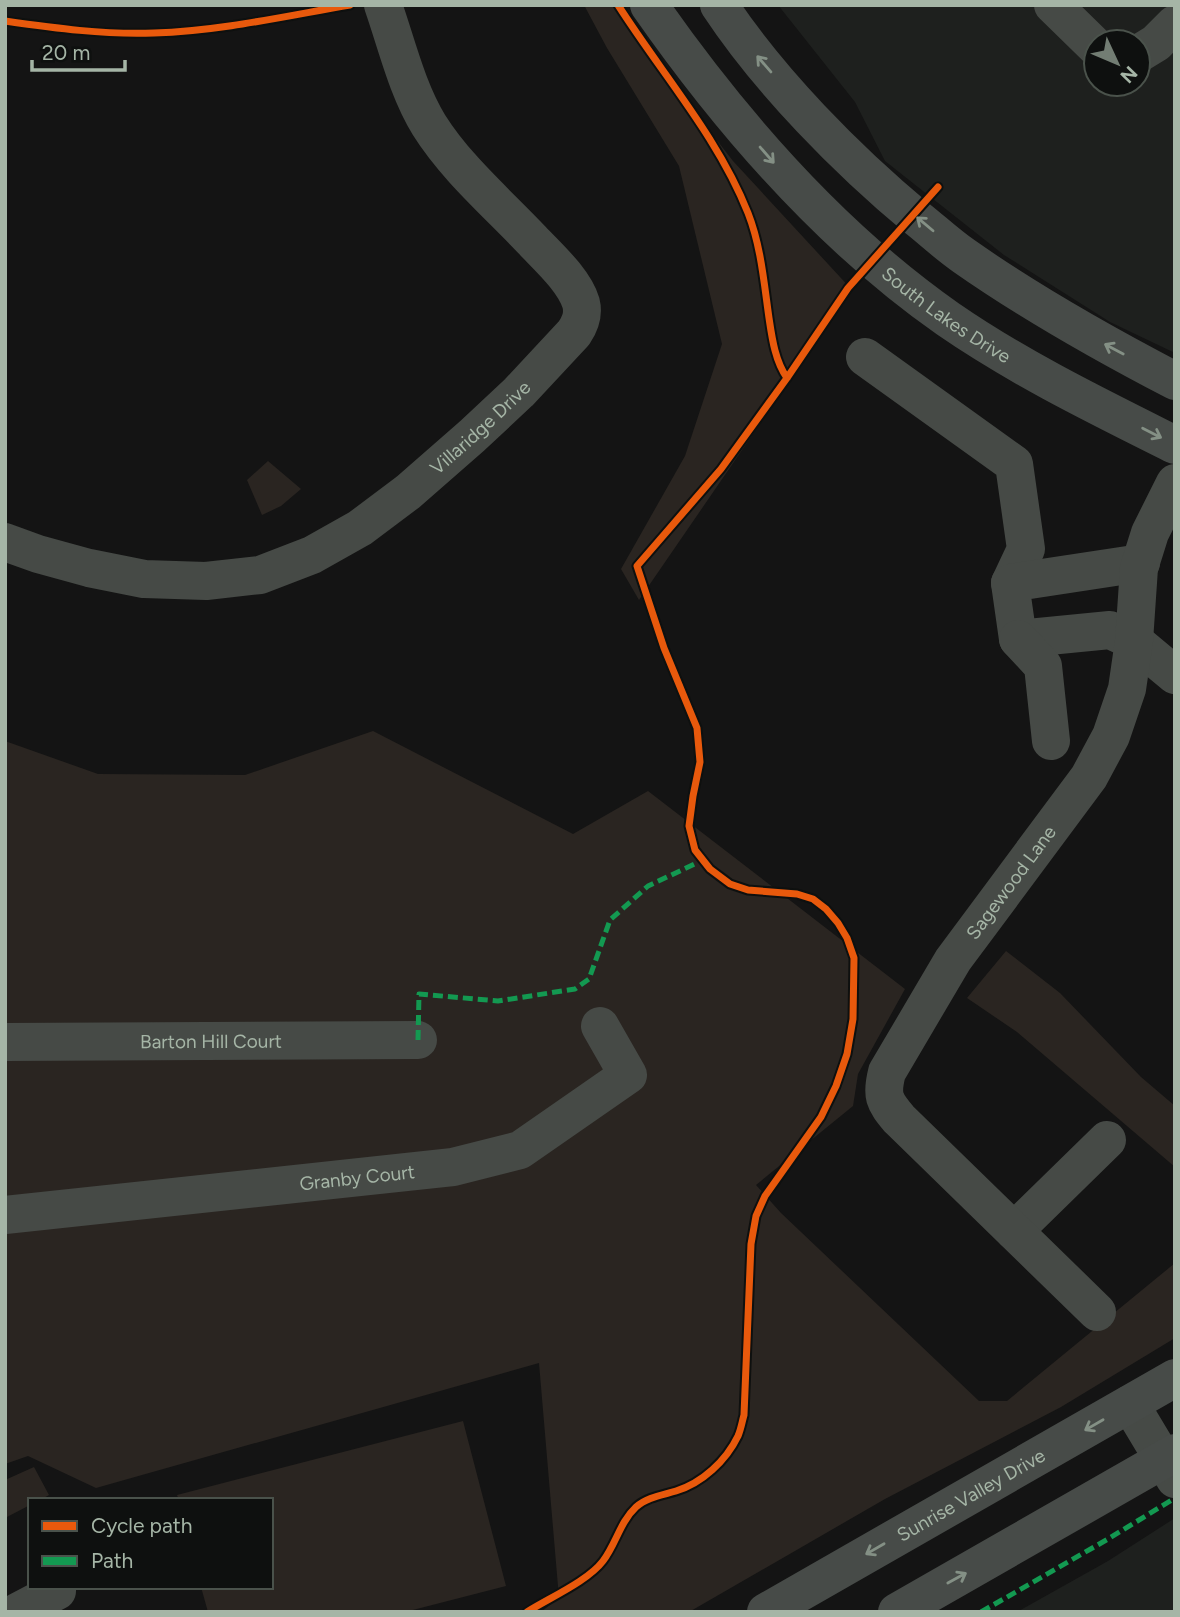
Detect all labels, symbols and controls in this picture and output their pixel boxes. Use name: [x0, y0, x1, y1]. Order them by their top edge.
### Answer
scale bar: [32, 28, 124, 72]
north arrow: [1082, 28, 1152, 98]
text: 20 m: [42, 40, 90, 65]
one-way arrow: [756, 55, 772, 73]
text: N: [1115, 61, 1142, 88]
one-way arrow: [759, 146, 775, 164]
one-way arrow: [916, 216, 934, 232]
street label: South Lakes Drive: [877, 262, 1015, 368]
one-way arrow: [1104, 342, 1125, 356]
street label: Villaridge Drive: [425, 376, 535, 479]
one-way arrow: [1141, 427, 1162, 441]
street label: Sagewood Lane: [961, 821, 1061, 944]
street label: Barton Hill Court: [140, 1030, 282, 1053]
street label: Granby Court: [298, 1160, 416, 1195]
one-way arrow: [1085, 1418, 1105, 1432]
street label: Sunrise Valley Drive: [893, 1444, 1049, 1547]
legend: [28, 1498, 273, 1589]
text: Cycle path: [91, 1513, 192, 1538]
one-way arrow: [866, 1542, 886, 1556]
text: Path: [91, 1548, 133, 1573]
one-way arrow: [946, 1571, 966, 1585]

